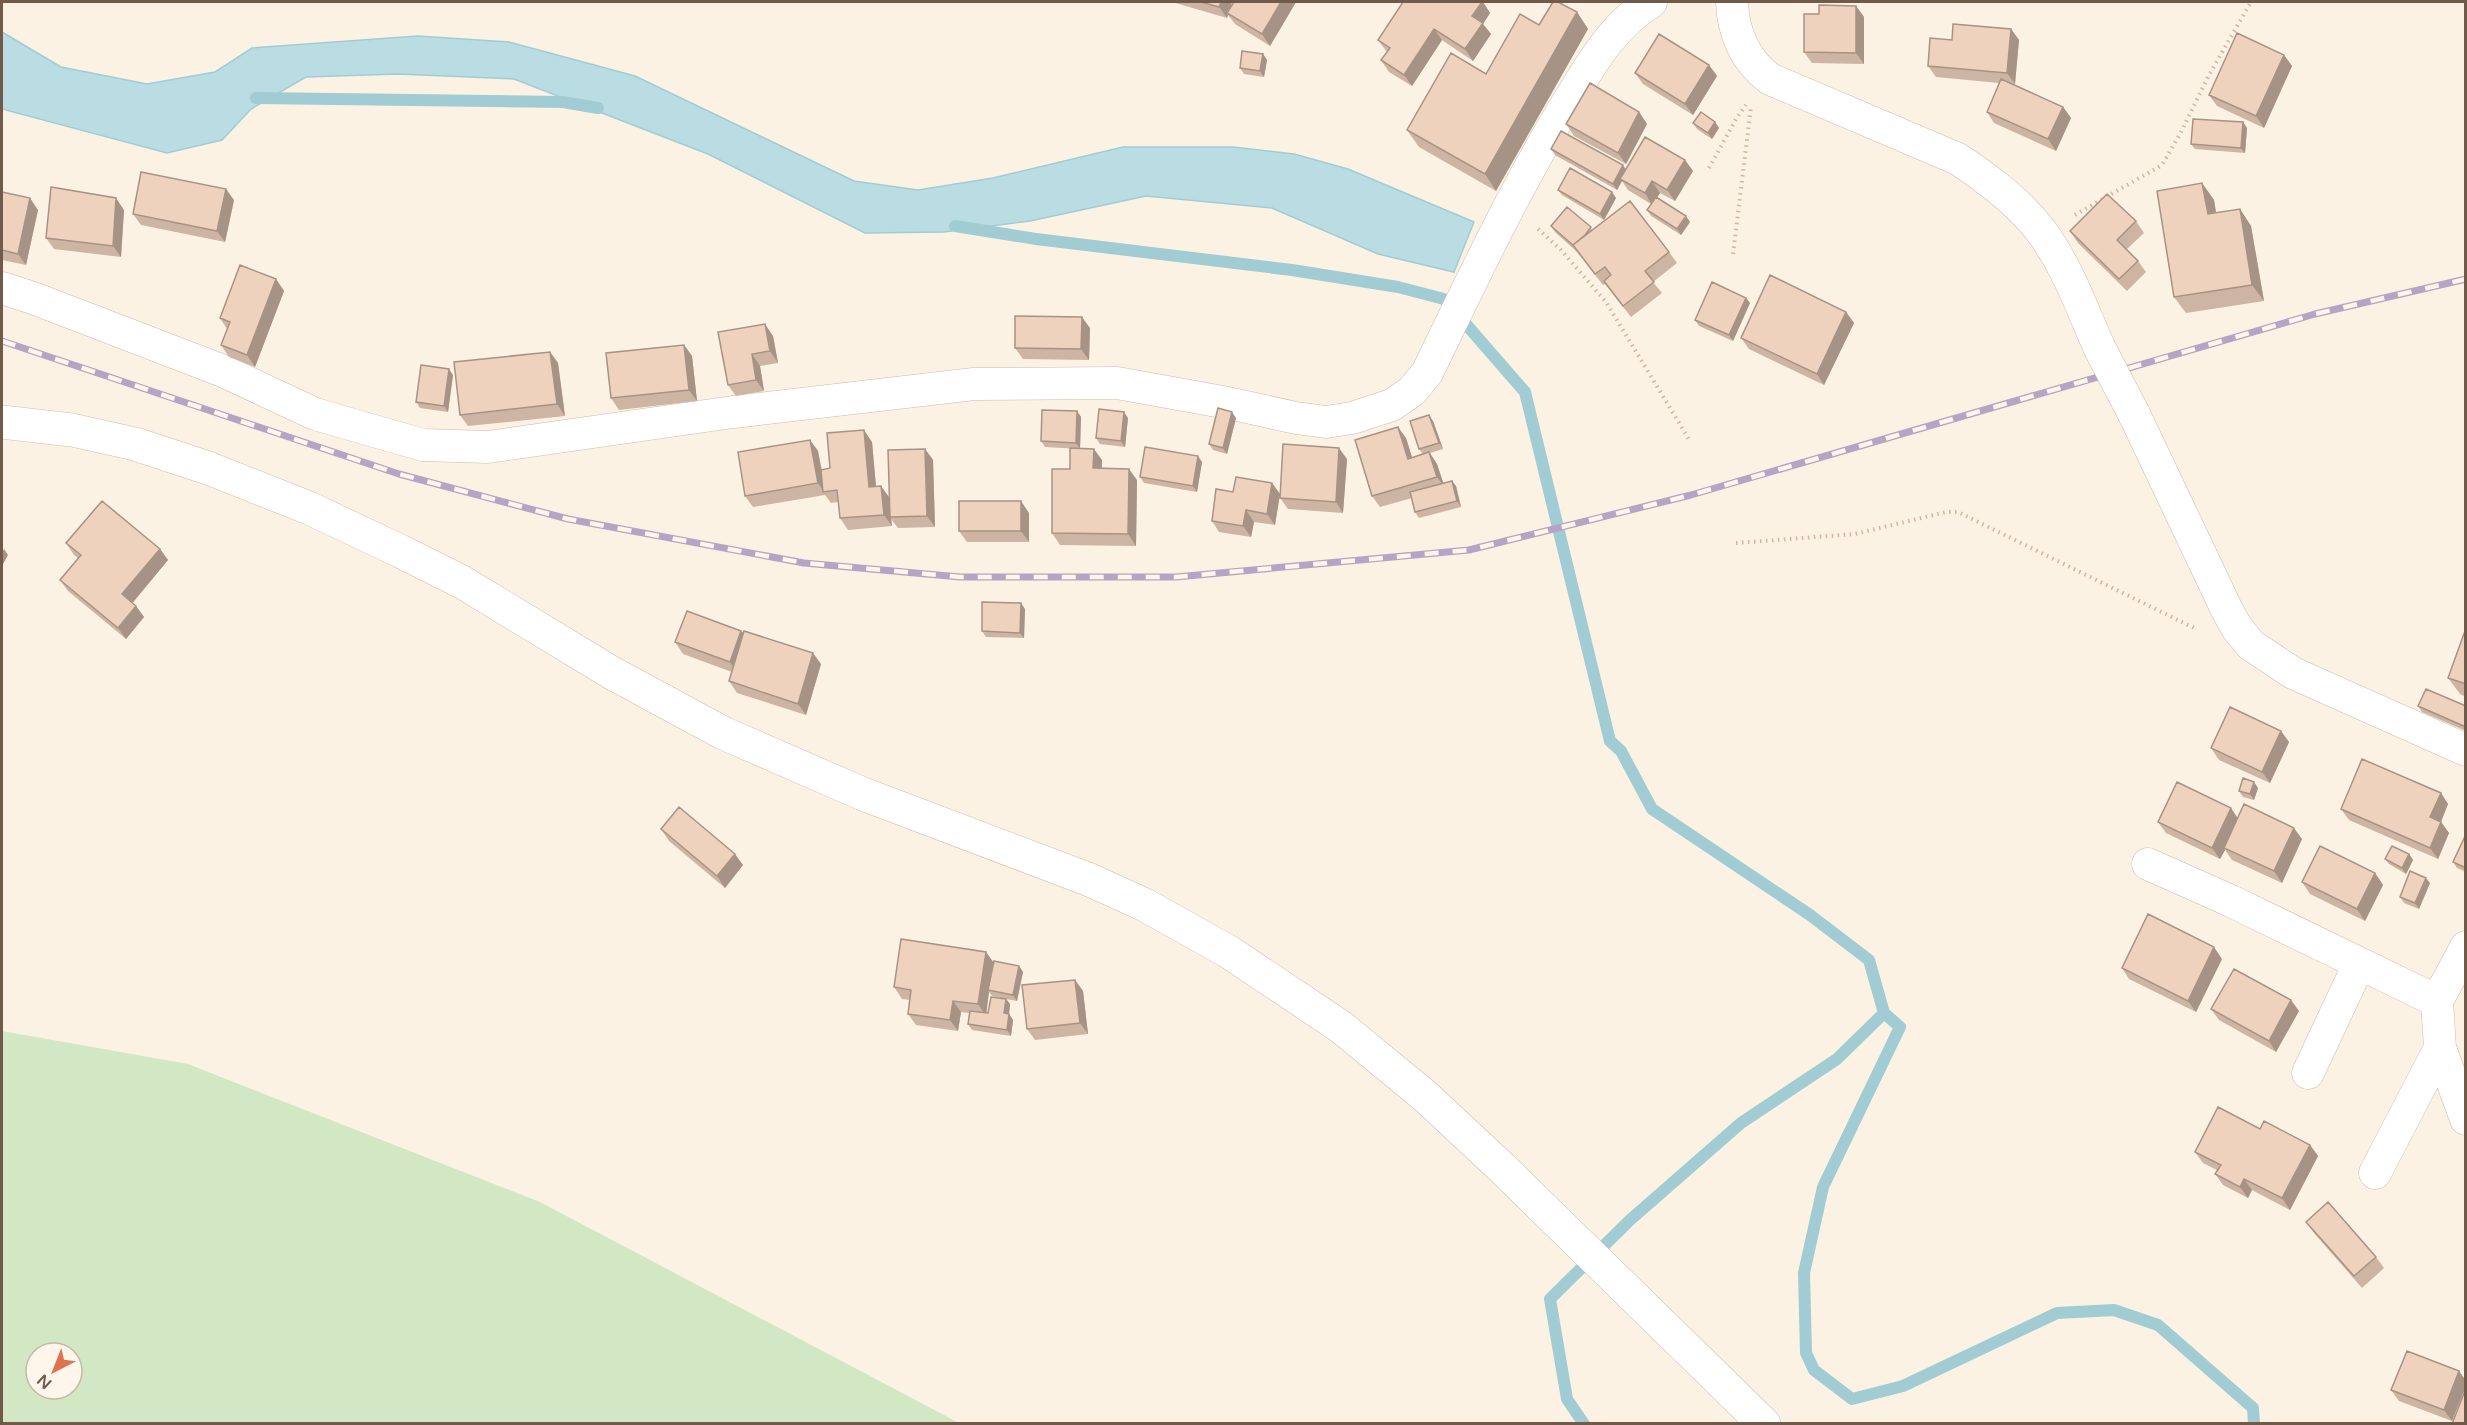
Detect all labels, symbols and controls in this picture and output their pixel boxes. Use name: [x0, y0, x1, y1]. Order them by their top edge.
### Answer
north arrow: [24, 1341, 84, 1401]
text: N: [33, 1370, 56, 1393]

